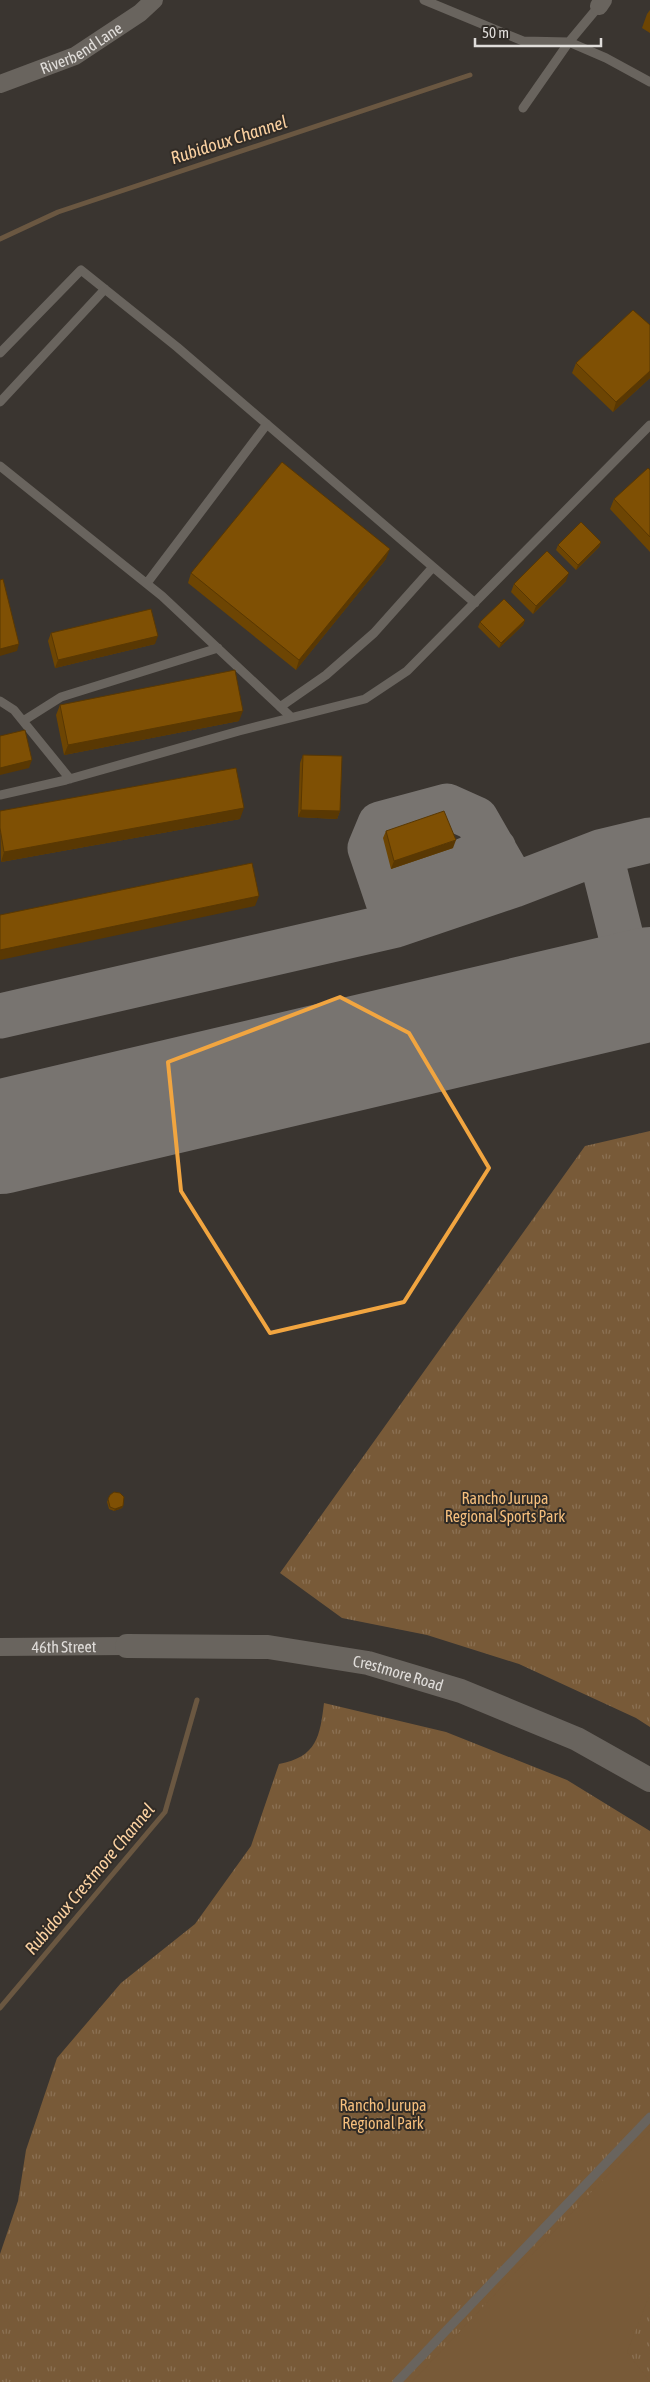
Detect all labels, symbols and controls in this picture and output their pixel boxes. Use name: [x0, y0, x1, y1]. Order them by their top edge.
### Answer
scale bar: [475, 15, 601, 47]
street label: Riverbend Lane: [37, 18, 125, 77]
text: 50 m: [482, 24, 509, 41]
water label: Rubidoux Channel: [168, 111, 290, 168]
park label: Rancho Jurupa Regional Sports Park: [445, 1489, 565, 1526]
street label: 46th Street: [32, 1637, 97, 1656]
street label: Crestmore Road: [352, 1652, 446, 1694]
water label: Rubidoux Crestmore Channel: [20, 1799, 159, 1959]
park label: Rancho Jurupa Regional Park: [340, 2096, 426, 2133]

